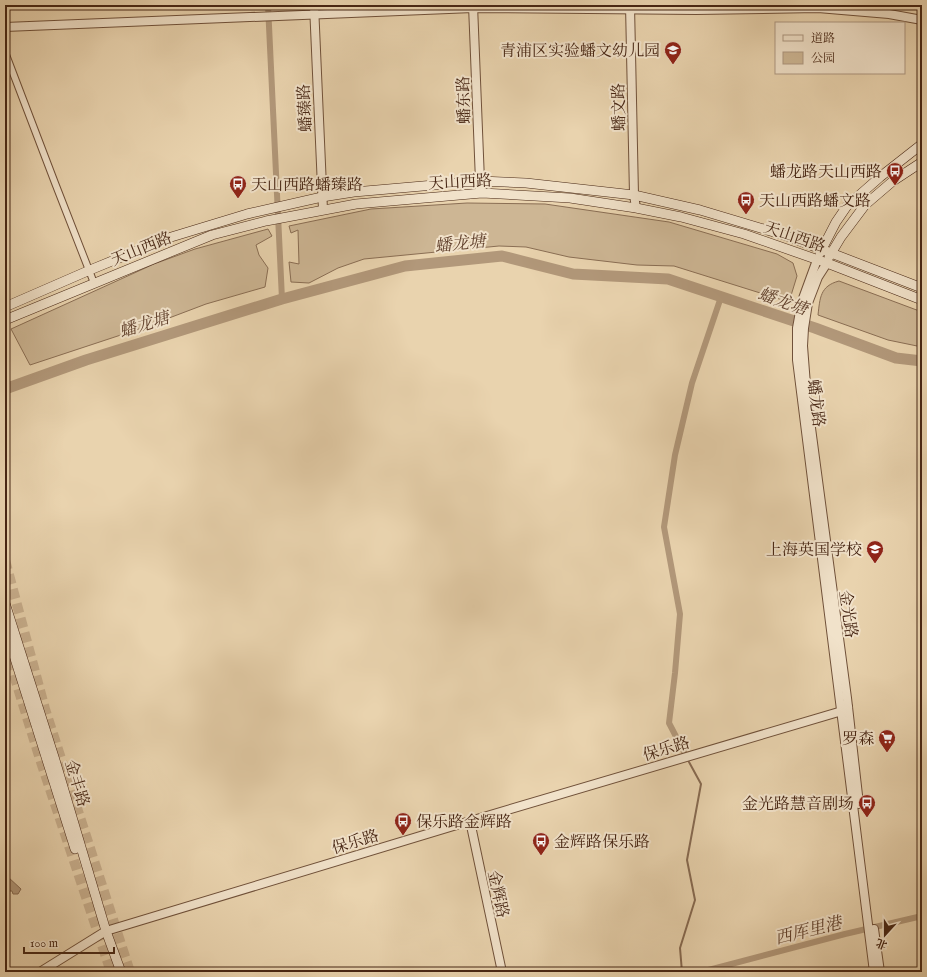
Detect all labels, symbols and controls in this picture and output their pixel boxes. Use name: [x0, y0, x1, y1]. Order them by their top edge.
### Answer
legend: [775, 22, 905, 74]
text: 道路: [811, 31, 835, 46]
school or university icon: 青浦区实验蟠文幼儿园: [663, 40, 683, 65]
place label: 青浦区实验蟠文幼儿园: [500, 42, 660, 62]
text: 公园: [811, 51, 835, 66]
street label: 蟠东路: [454, 76, 476, 124]
street label: 蟠臻路: [295, 83, 317, 132]
street label: 蟠文路: [610, 83, 630, 131]
bus stop icon: 蟠龙路天山西路: [885, 161, 905, 186]
place label: 蟠龙路天山西路: [770, 163, 882, 183]
street label: 天山西路: [428, 171, 493, 195]
bus stop icon: 天山西路蟠臻路: [228, 174, 248, 199]
place label: 天山西路蟠臻路: [251, 176, 363, 196]
bus stop icon: 天山西路蟠文路: [736, 190, 756, 215]
place label: 天山西路蟠文路: [759, 192, 871, 212]
street label: 天山西路: [761, 218, 828, 258]
street label: 天山西路: [108, 229, 175, 271]
water label: 蟠龙塘: [434, 231, 490, 258]
water label: 蟠龙塘: [755, 284, 813, 322]
water label: 蟠龙塘: [117, 307, 175, 343]
street label: 蟠龙路: [802, 378, 828, 428]
school or university icon: 上海英国学校: [865, 539, 885, 564]
place label: 上海英国学校: [766, 541, 862, 561]
street label: 金光路: [834, 589, 860, 639]
supermarket icon: 罗森: [877, 728, 897, 753]
place label: 罗森: [842, 730, 874, 750]
street label: 保乐路: [641, 733, 692, 766]
street label: 金丰路: [60, 758, 93, 809]
bus stop icon: 金光路慧音剧场: [857, 793, 877, 818]
place label: 金光路慧音剧场: [742, 795, 854, 815]
bus stop icon: 保乐路金辉路: [393, 811, 413, 836]
place label: 保乐路金辉路: [416, 813, 512, 833]
street label: 保乐路: [330, 826, 381, 859]
bus stop icon: 金辉路保乐路: [531, 831, 551, 856]
place label: 金辉路保乐路: [554, 833, 650, 853]
street label: 金辉路: [482, 869, 512, 920]
water label: 西厍里港: [773, 913, 846, 950]
north arrow: [865, 915, 905, 955]
scale bar: [24, 929, 114, 955]
text: 北: [874, 935, 889, 952]
text: 100 m: [30, 936, 58, 951]

